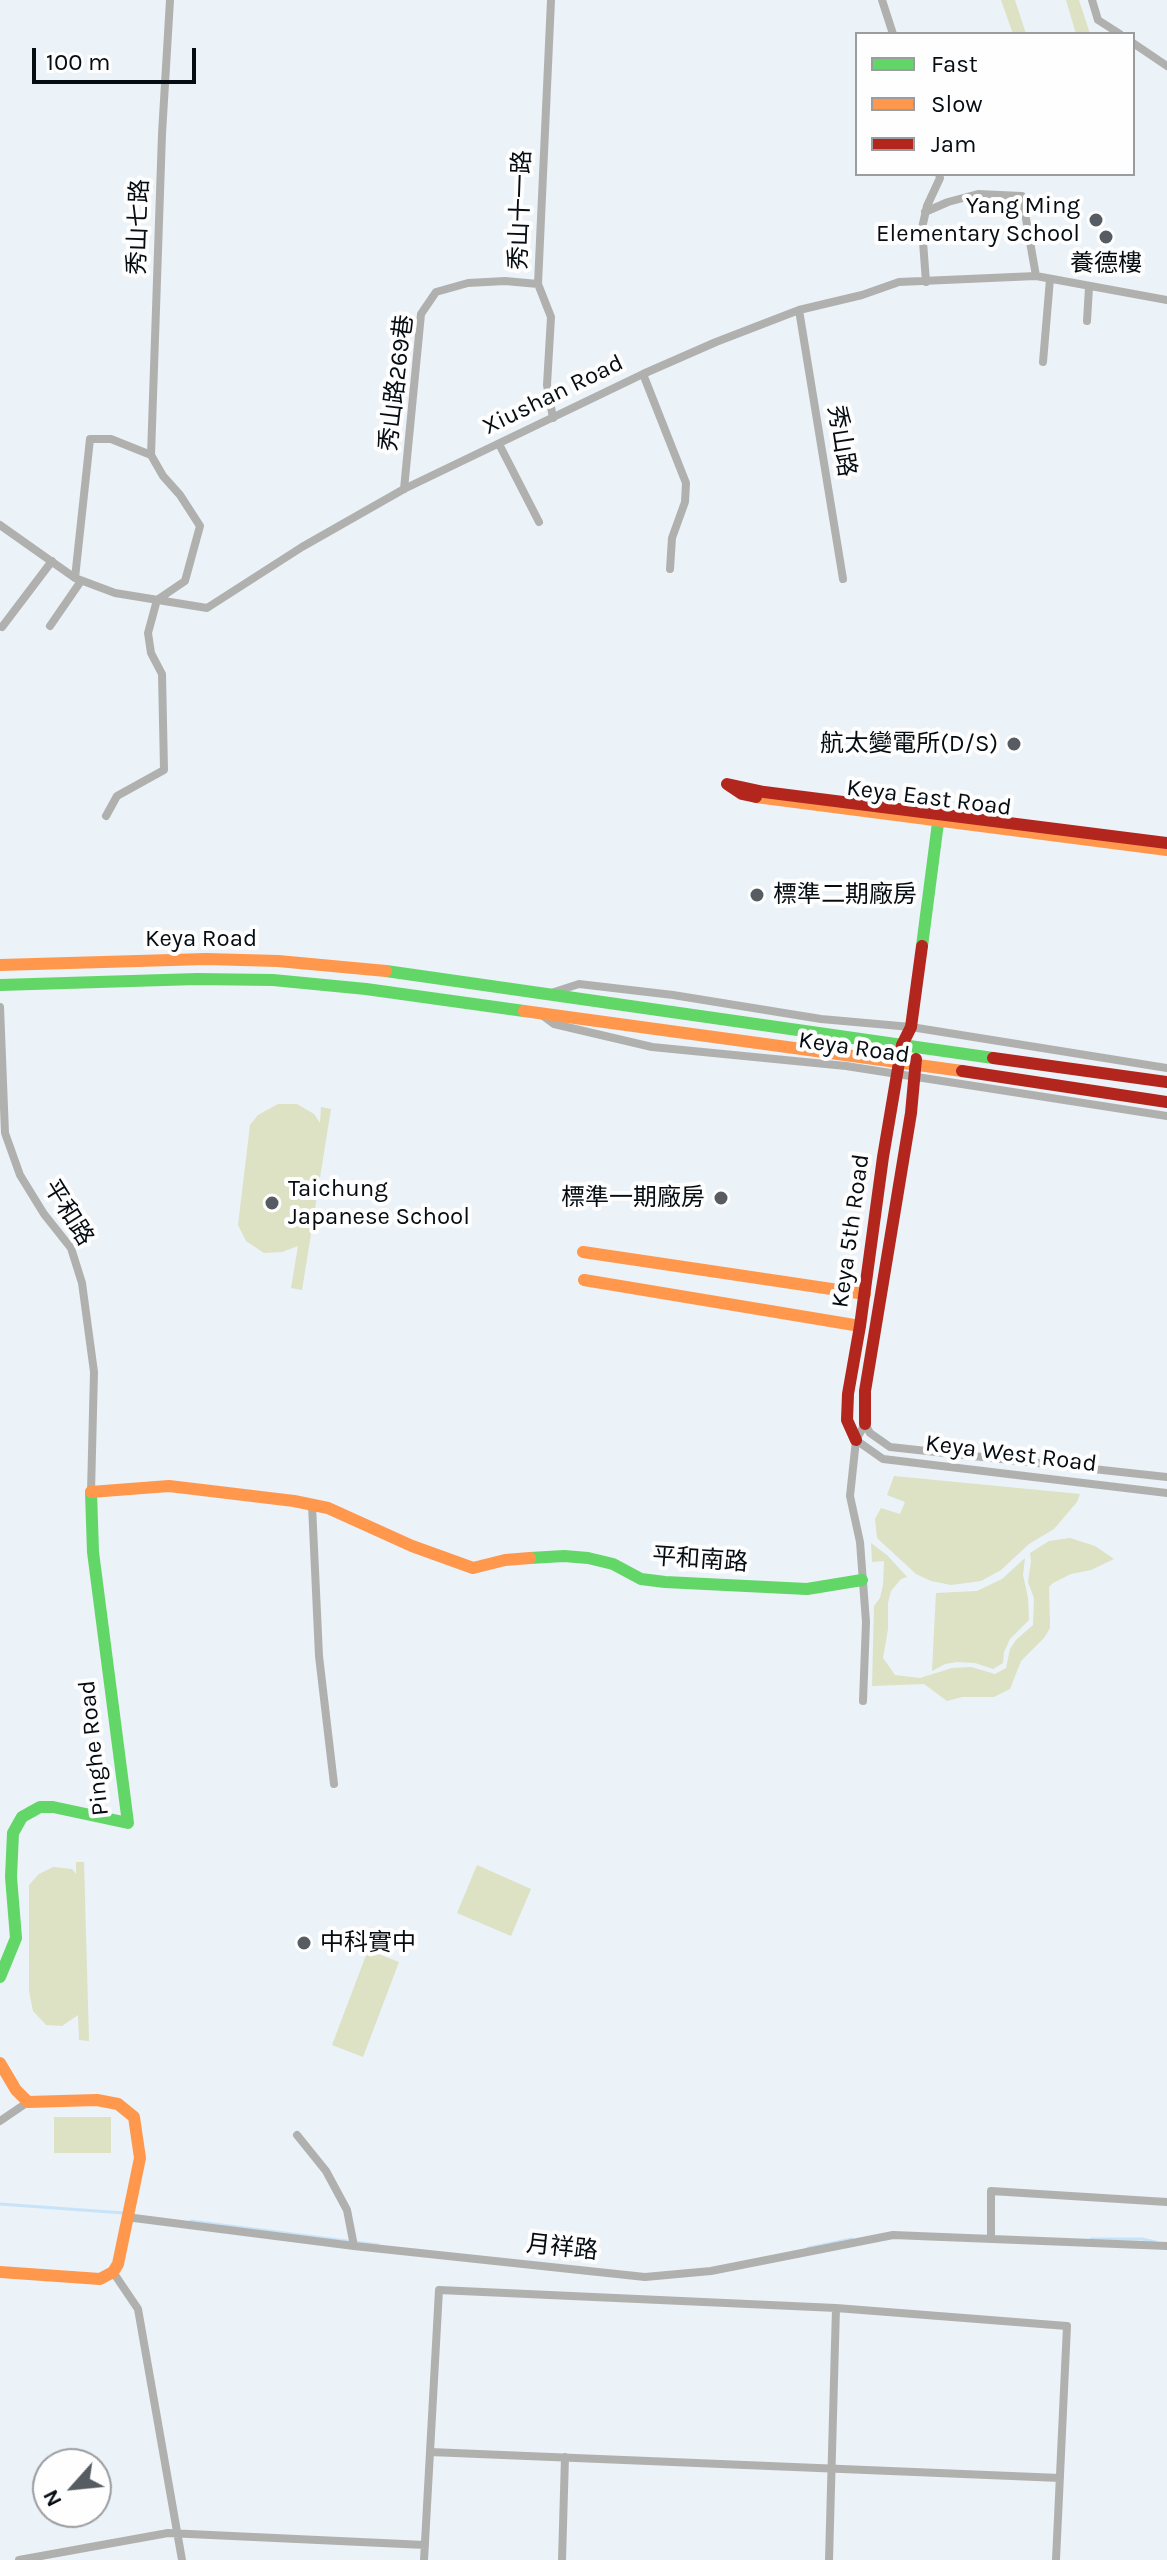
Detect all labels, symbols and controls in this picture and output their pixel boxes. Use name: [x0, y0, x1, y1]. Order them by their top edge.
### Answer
scale bar: [36, 32, 200, 82]
legend: [855, 32, 1135, 176]
text: 100 m: [46, 48, 111, 76]
text: Fast: [931, 50, 978, 78]
text: Slow: [931, 90, 983, 118]
text: Jam: [931, 130, 976, 158]
street label: 秀山十一路: [505, 150, 537, 270]
street label: 秀山七路: [123, 179, 155, 275]
place label: Yang Ming Elementary School: [876, 192, 1080, 248]
marker: Yang Ming Elementary School: [1087, 211, 1105, 229]
marker: 養德樓: [1097, 228, 1115, 246]
place label: 養德樓: [1070, 250, 1142, 278]
street label: 秀山路269巷: [374, 313, 420, 453]
street label: Xiushan Road: [478, 349, 628, 441]
street label: 秀山路: [821, 403, 861, 479]
place label: 航太變電所(D/S): [820, 730, 998, 758]
marker: 航太變電所(D/S): [1005, 735, 1023, 753]
street label: Keya East Road: [845, 774, 1013, 822]
place label: 標準二期廠房: [773, 881, 917, 909]
marker: 標準二期廠房: [748, 886, 766, 904]
street label: Keya Road: [145, 925, 257, 953]
street label: Keya Road: [796, 1026, 912, 1070]
street label: Keya 5th Road: [826, 1152, 876, 1310]
street label: 平和路: [37, 1175, 99, 1251]
place label: Taichung Japanese School: [288, 1175, 470, 1231]
place label: 標準一期廠房: [561, 1184, 705, 1212]
marker: 標準一期廠房: [712, 1189, 730, 1207]
marker: Taichung Japanese School: [263, 1194, 281, 1212]
street label: Keya West Road: [924, 1429, 1098, 1479]
street label: 平和南路: [651, 1542, 749, 1578]
street label: Pinghe Road: [73, 1679, 115, 1817]
place label: 中科實中: [320, 1929, 416, 1957]
marker: 中科實中: [295, 1934, 313, 1952]
street label: 月祥路: [525, 2230, 599, 2266]
north arrow: [32, 2448, 112, 2528]
text: N: [37, 2485, 68, 2511]

